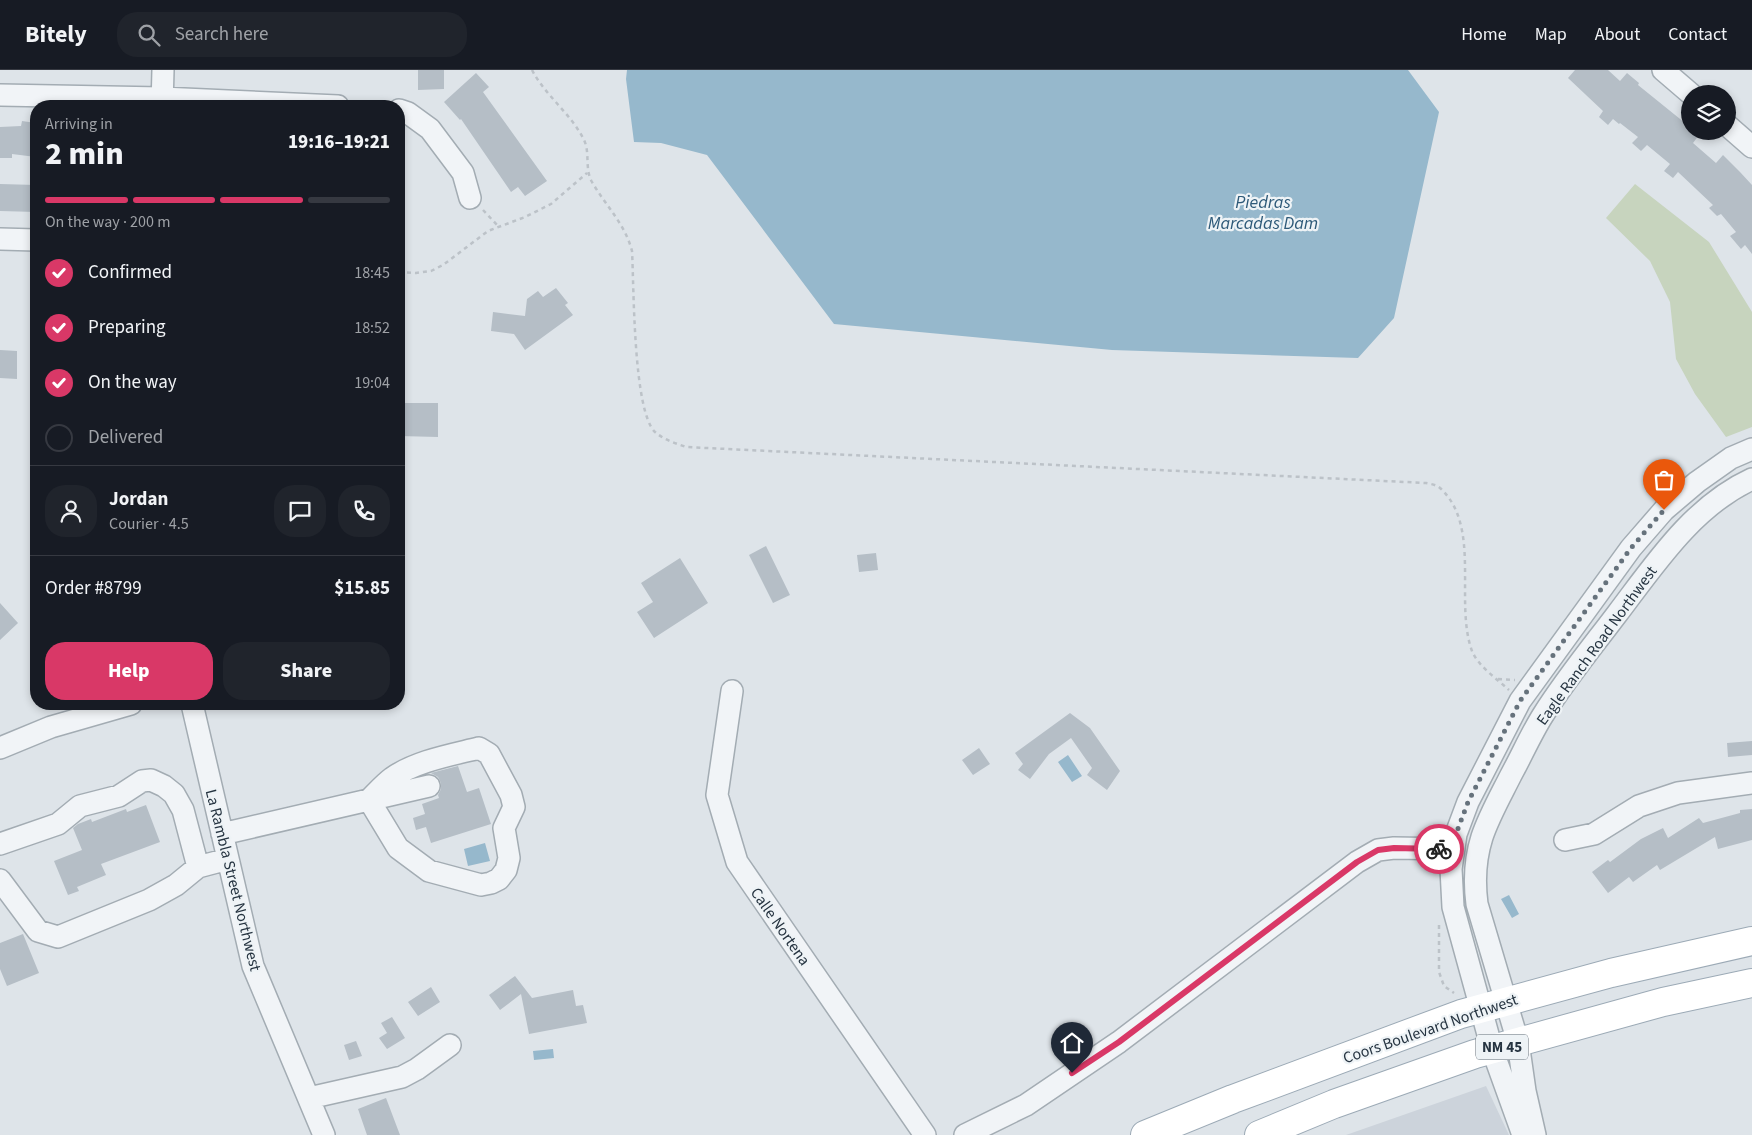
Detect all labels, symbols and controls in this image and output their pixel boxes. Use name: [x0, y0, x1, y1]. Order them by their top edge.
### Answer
search box: [117, 12, 467, 57]
text: Bitely: [25, 17, 87, 52]
icon: search: [135, 21, 163, 49]
text: Search here: [175, 21, 268, 48]
text: Home: [1461, 22, 1507, 47]
text: Map: [1535, 22, 1567, 47]
text: About: [1595, 22, 1640, 47]
text: Contact: [1668, 22, 1727, 47]
map controls: [1681, 85, 1736, 140]
button: layers: [1681, 85, 1736, 140]
text: Arriving in: [45, 113, 113, 135]
text: 19:16–19:21: [288, 129, 390, 156]
text: 2 min: [45, 131, 124, 177]
water label: Piedras Marcadas Dam: [1208, 190, 1318, 236]
text: On the way · 200 m: [45, 211, 170, 233]
icon: check: [45, 259, 73, 287]
text: Confirmed: [88, 259, 172, 286]
text: 18:45: [354, 262, 390, 284]
icon: check: [45, 314, 73, 342]
text: Preparing: [88, 314, 166, 341]
text: 18:52: [354, 317, 390, 339]
icon: check: [45, 369, 73, 397]
text: On the way: [88, 369, 177, 396]
text: 19:04: [354, 372, 390, 394]
text: Delivered: [88, 424, 163, 451]
pin: [1643, 459, 1685, 510]
icon: bag: [1650, 466, 1678, 494]
button: person: [45, 485, 97, 537]
button: chat: [274, 485, 326, 537]
button: phone: [338, 485, 390, 537]
text: Jordan: [109, 486, 168, 513]
text: Courier · 4.5: [109, 513, 189, 535]
street label: Eagle Ranch Road Northwest: [1531, 561, 1663, 730]
text: Order #8799: [45, 575, 142, 602]
text: $15.85: [334, 575, 390, 602]
button: Help: [45, 642, 213, 700]
button: Share: [223, 642, 390, 700]
street label: La Rambla Street Northwest: [200, 787, 266, 974]
courier: [1414, 824, 1464, 874]
icon: bike: [1425, 835, 1453, 863]
street label: Calle Nortena: [745, 883, 815, 970]
street label: Coors Boulevard Northwest: [1340, 989, 1521, 1069]
pin: [1051, 1022, 1093, 1073]
icon: home: [1058, 1029, 1086, 1057]
road number: NM 45: [1476, 1034, 1528, 1060]

